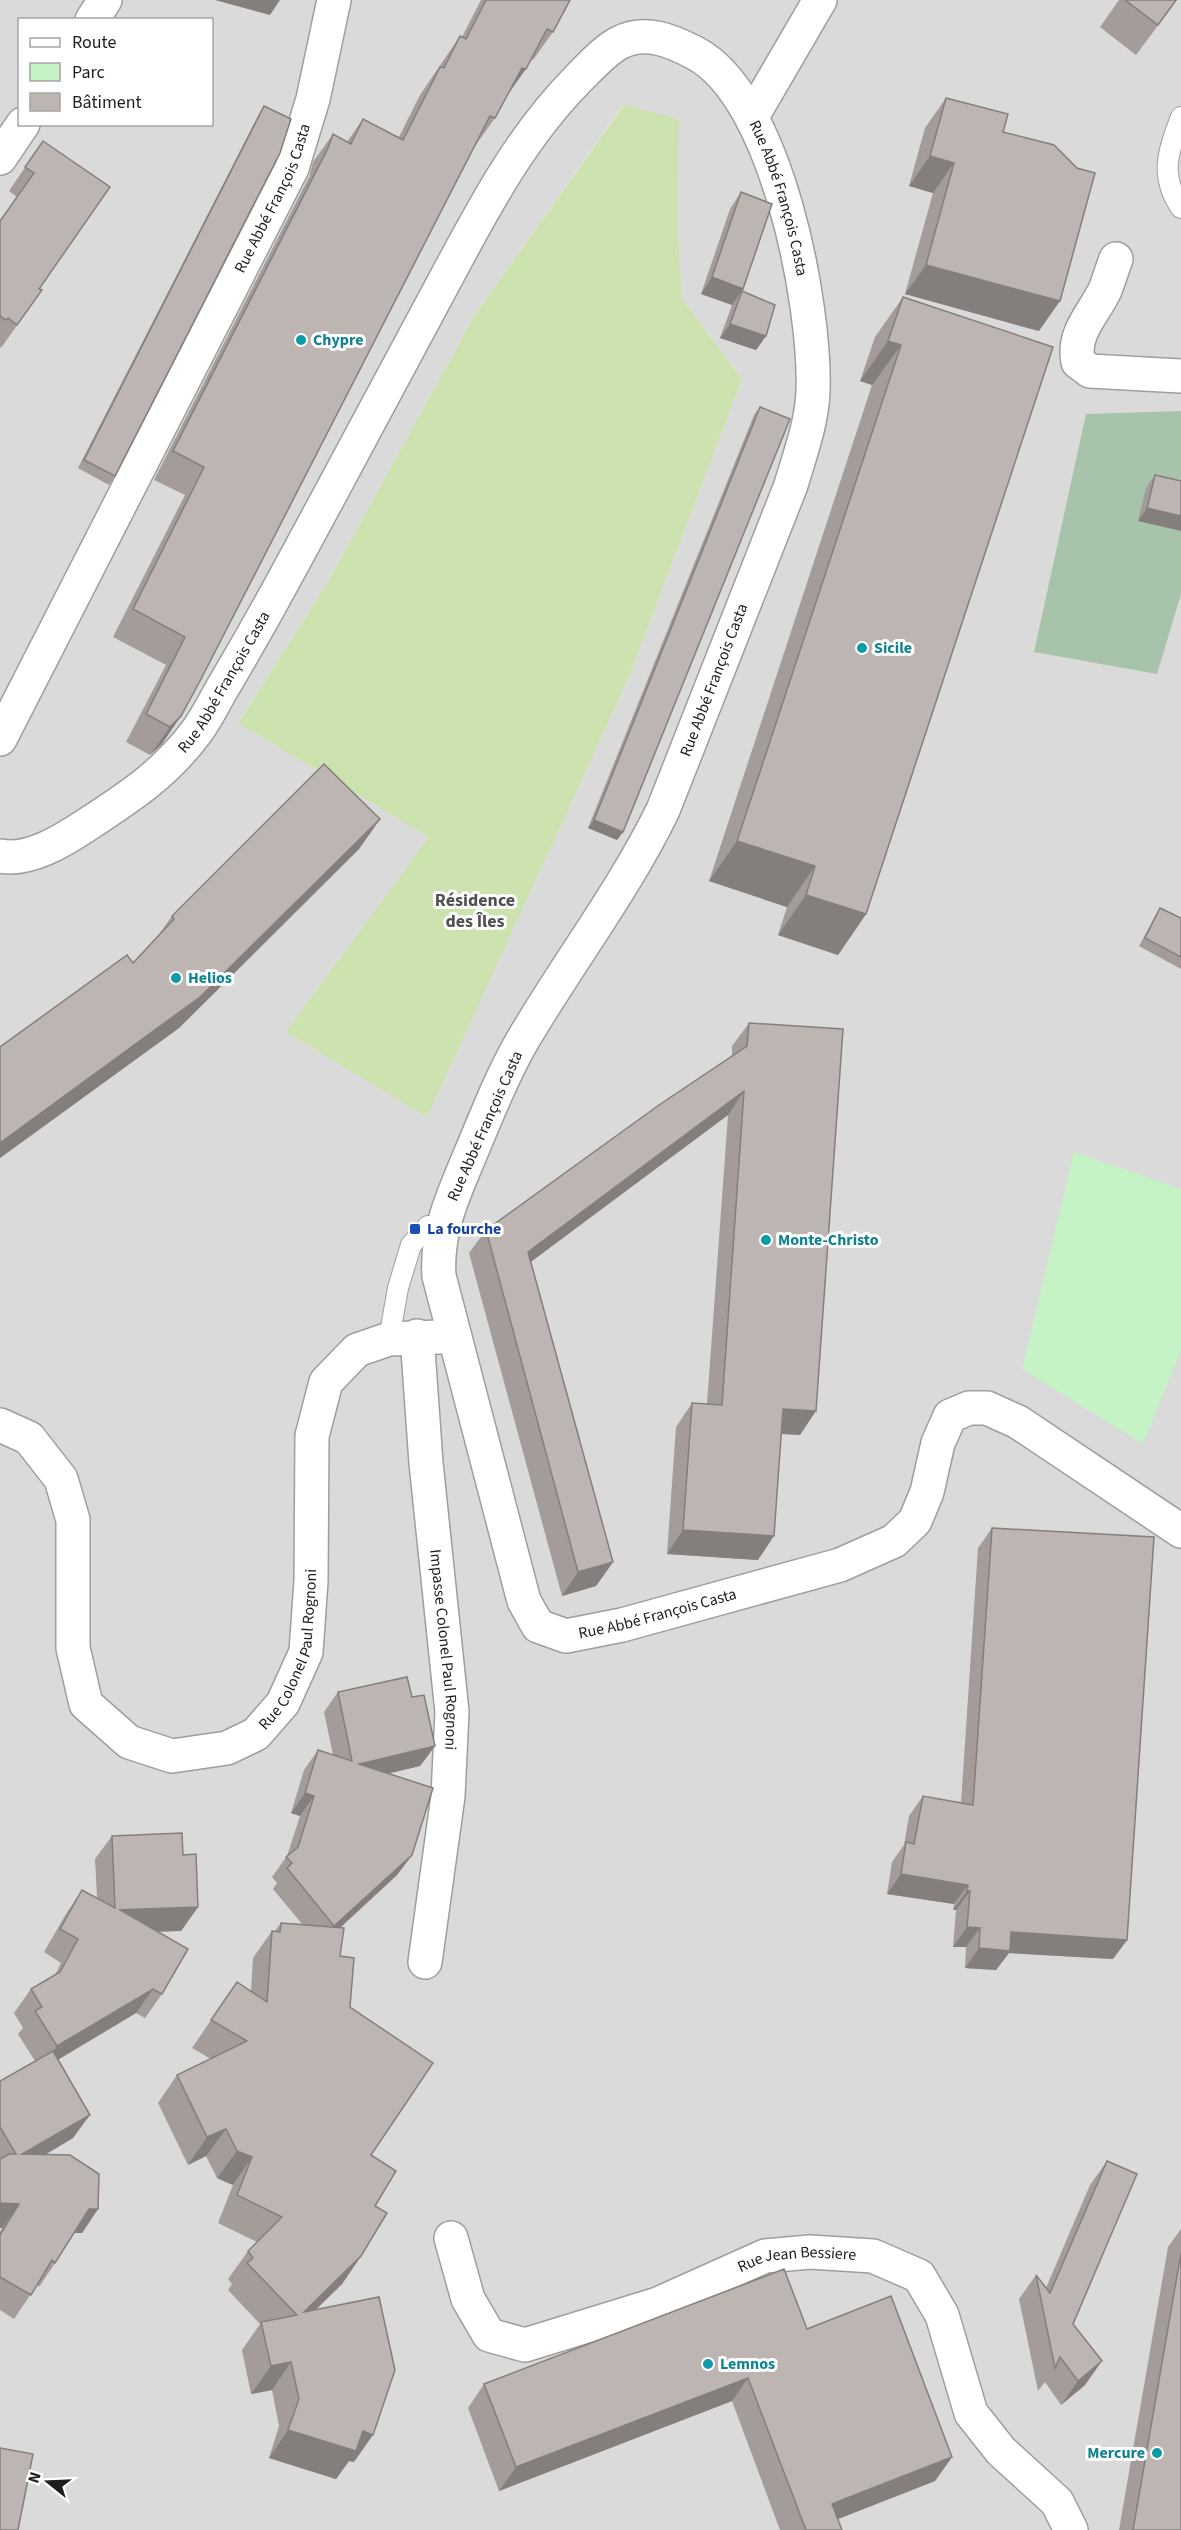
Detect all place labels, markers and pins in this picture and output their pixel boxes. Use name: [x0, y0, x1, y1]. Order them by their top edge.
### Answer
place label: Chypre: [313, 329, 363, 351]
marker: Chypre: [294, 333, 308, 347]
place label: Sicile: [874, 637, 912, 659]
marker: Sicile: [855, 641, 869, 655]
place label: Helios: [188, 967, 232, 989]
marker: Helios: [169, 971, 183, 985]
place label: La fourche: [427, 1218, 501, 1240]
marker: La fourche: [408, 1222, 422, 1236]
place label: Monte-Christo: [778, 1229, 879, 1251]
marker: Monte-Christo: [759, 1233, 773, 1247]
place label: Lemnos: [720, 2353, 775, 2375]
marker: Lemnos: [701, 2357, 715, 2371]
place label: Mercure: [1087, 2442, 1145, 2464]
marker: Mercure: [1150, 2446, 1164, 2460]

